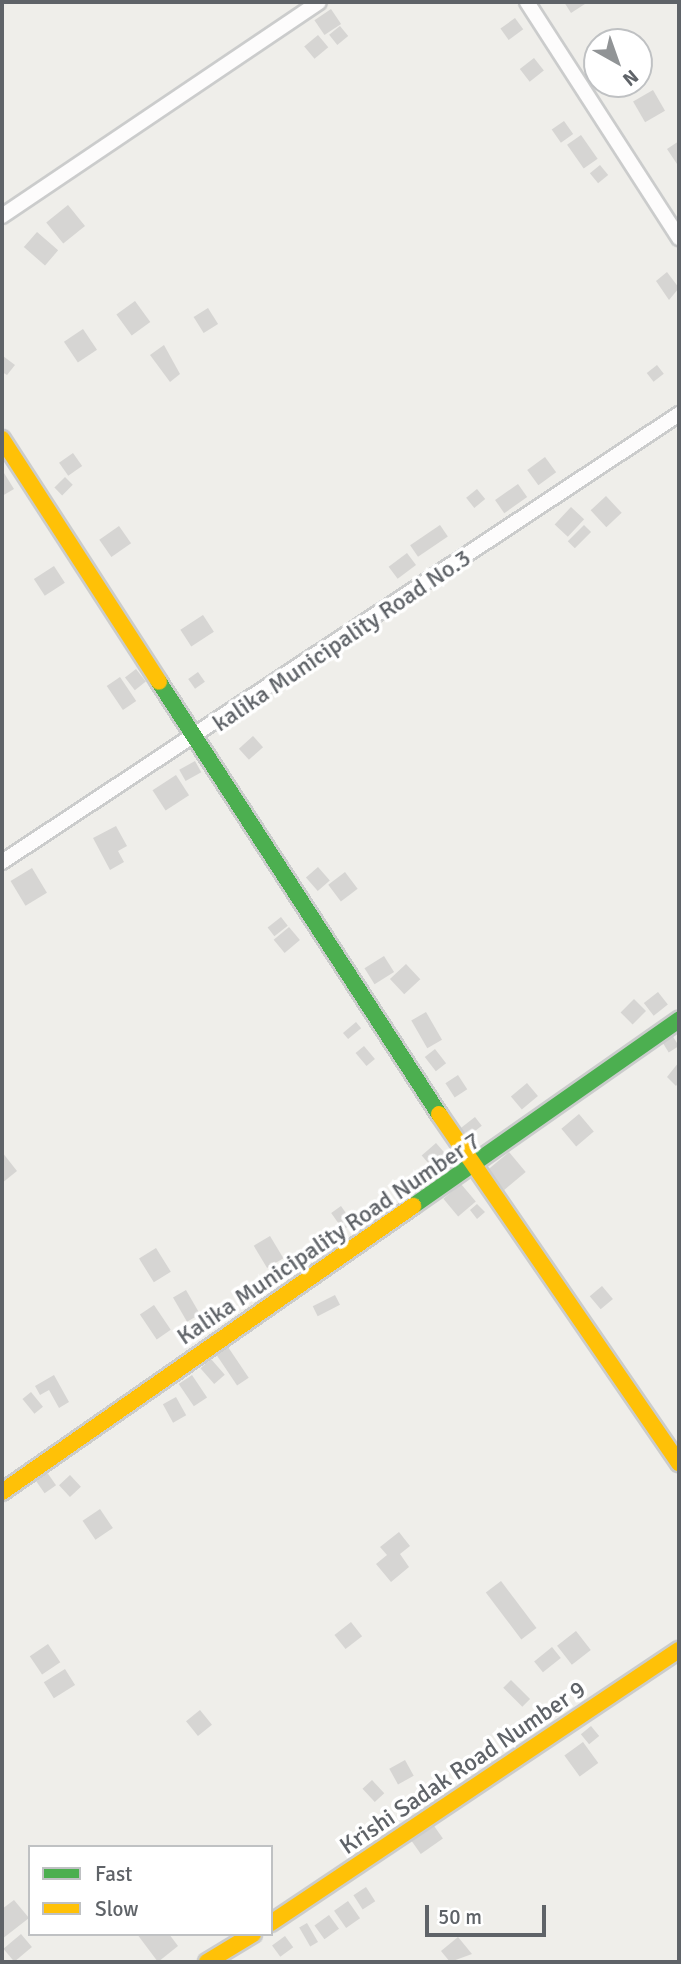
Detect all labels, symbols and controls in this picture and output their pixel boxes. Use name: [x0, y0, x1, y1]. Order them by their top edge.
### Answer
north arrow: [583, 28, 653, 98]
text: N: [617, 64, 643, 91]
street label: kalika Municipality Road No.3: [208, 544, 476, 738]
street label: Kalika Municipality Road Number 7: [172, 1126, 486, 1352]
street label: Krishi Sadak Road Number 9: [335, 1675, 591, 1861]
legend: [28, 1845, 273, 1936]
text: Fast: [95, 1861, 132, 1887]
scale bar: [429, 1890, 550, 1934]
text: Slow: [95, 1896, 139, 1922]
text: 50 m: [438, 1904, 482, 1930]

